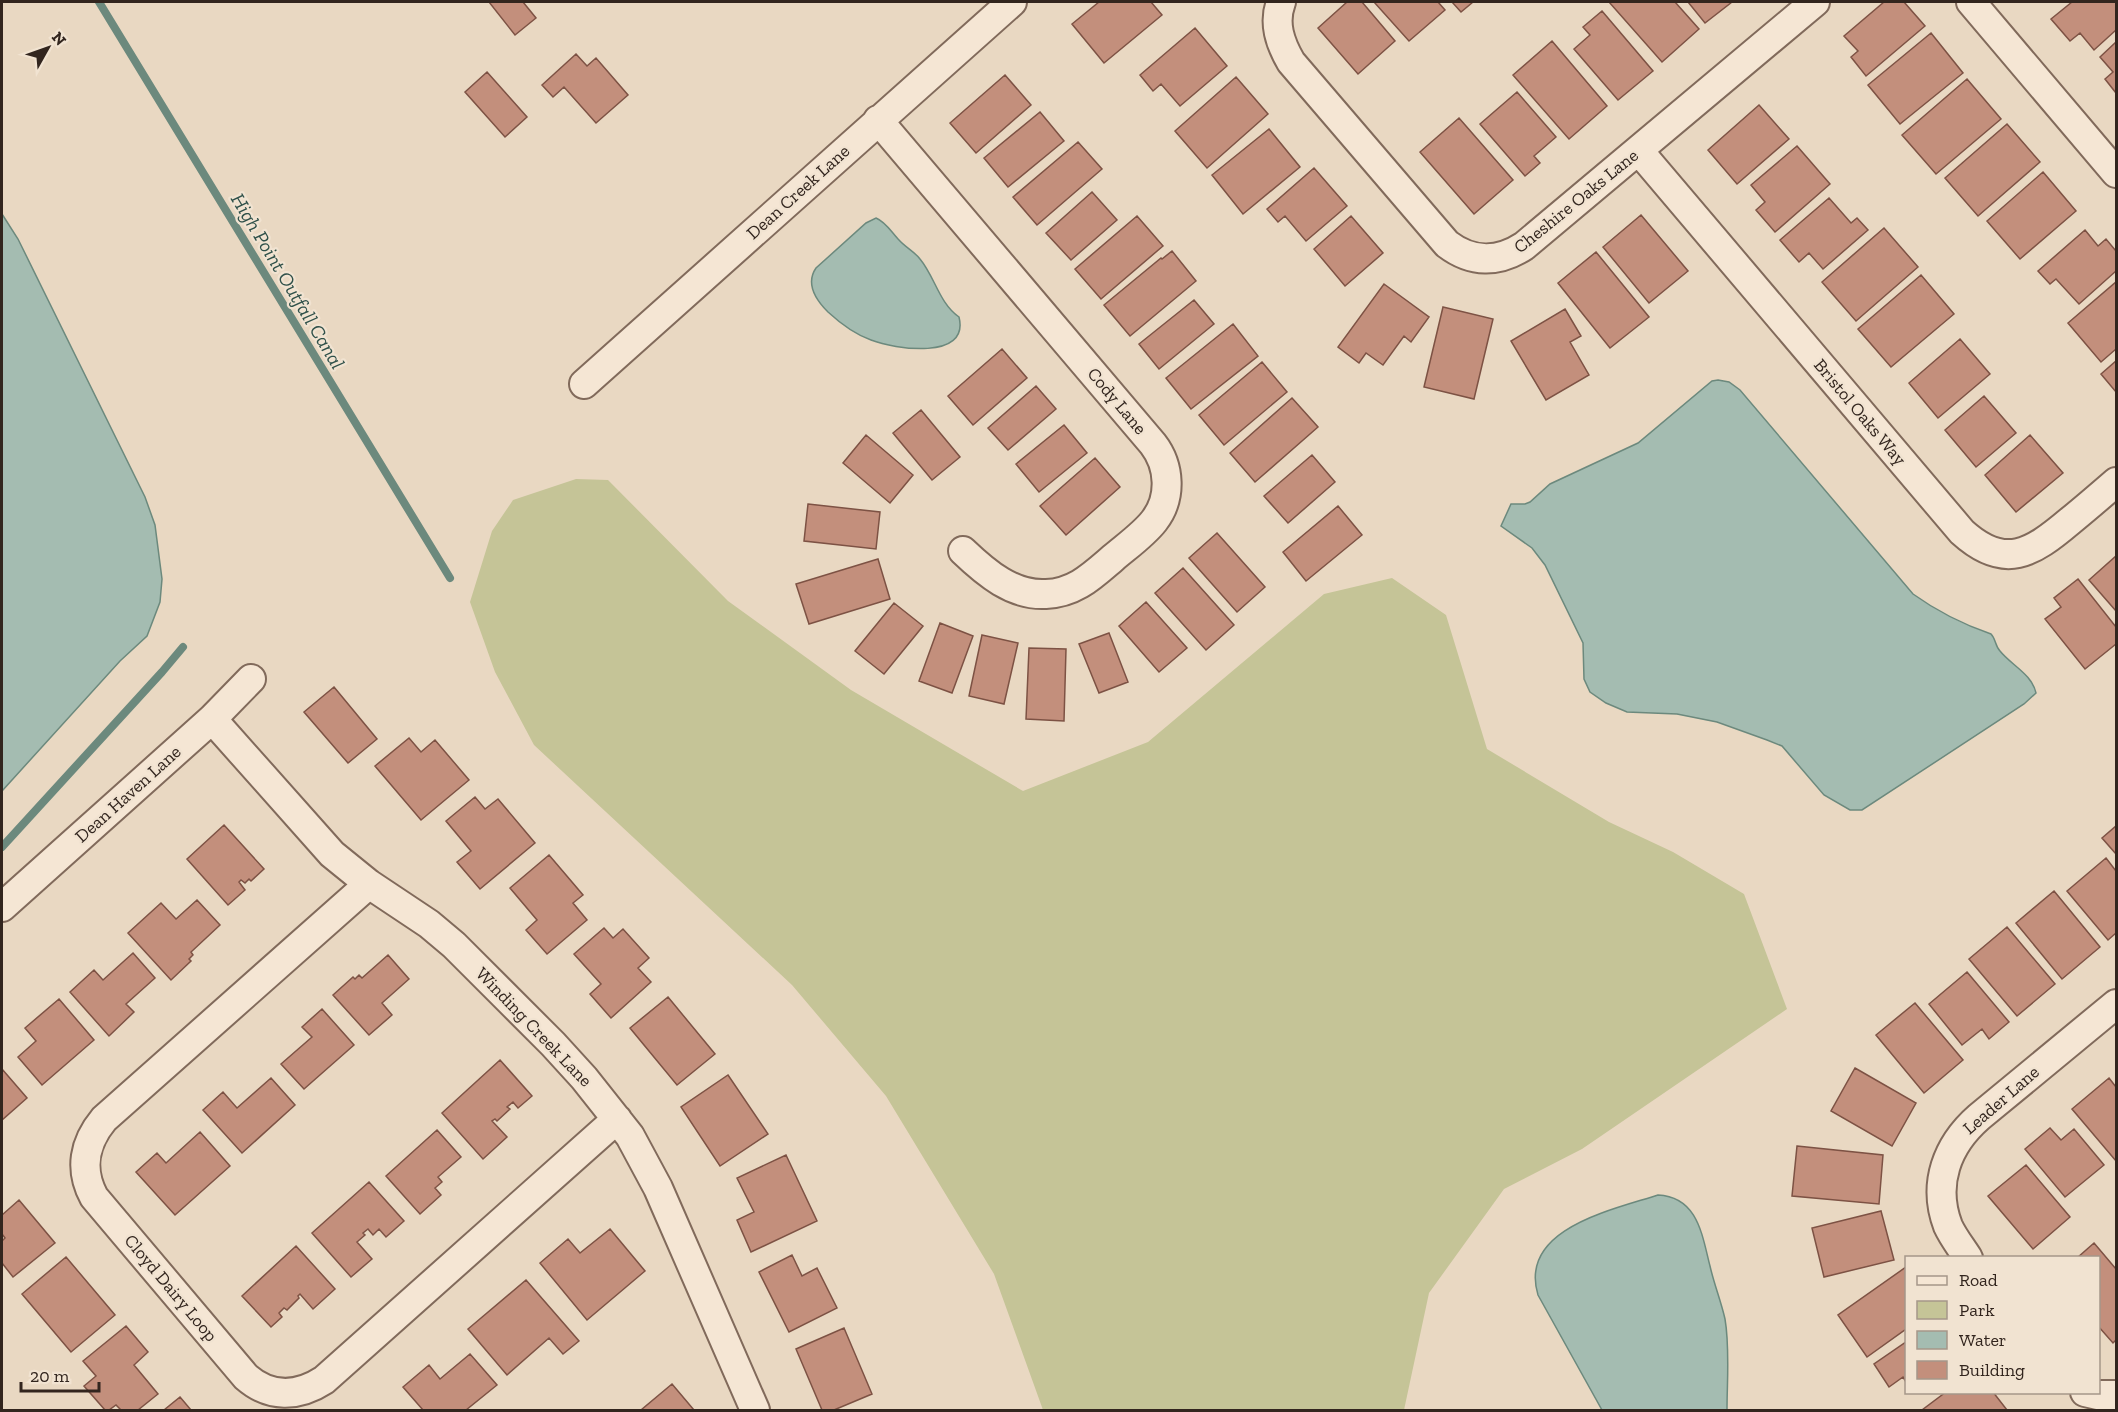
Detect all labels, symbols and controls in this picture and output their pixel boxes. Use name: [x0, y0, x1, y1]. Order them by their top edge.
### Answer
north arrow: [18, 18, 78, 78]
text: N: [48, 28, 70, 49]
street label: Dean Creek Lane: [742, 140, 854, 244]
street label: Cheshire Oaks Lane: [1509, 144, 1643, 258]
water label: High Point Outfall Canal: [226, 189, 350, 373]
street label: Bristol Oaks Way: [1809, 354, 1911, 470]
street label: Cody Lane: [1083, 363, 1151, 439]
street label: Dean Haven Lane: [70, 741, 186, 847]
street label: Winding Creek Lane: [471, 963, 597, 1091]
street label: Leader Lane: [1958, 1061, 2044, 1139]
street label: Cloyd Dairy Loop: [120, 1230, 222, 1346]
legend: [1905, 1256, 2100, 1394]
text: Road: [1959, 1269, 1998, 1291]
text: Park: [1959, 1299, 1995, 1321]
text: Water: [1959, 1329, 2006, 1351]
scale bar: [21, 1355, 99, 1393]
text: Building: [1959, 1359, 2025, 1381]
text: 20 m: [30, 1365, 70, 1387]

